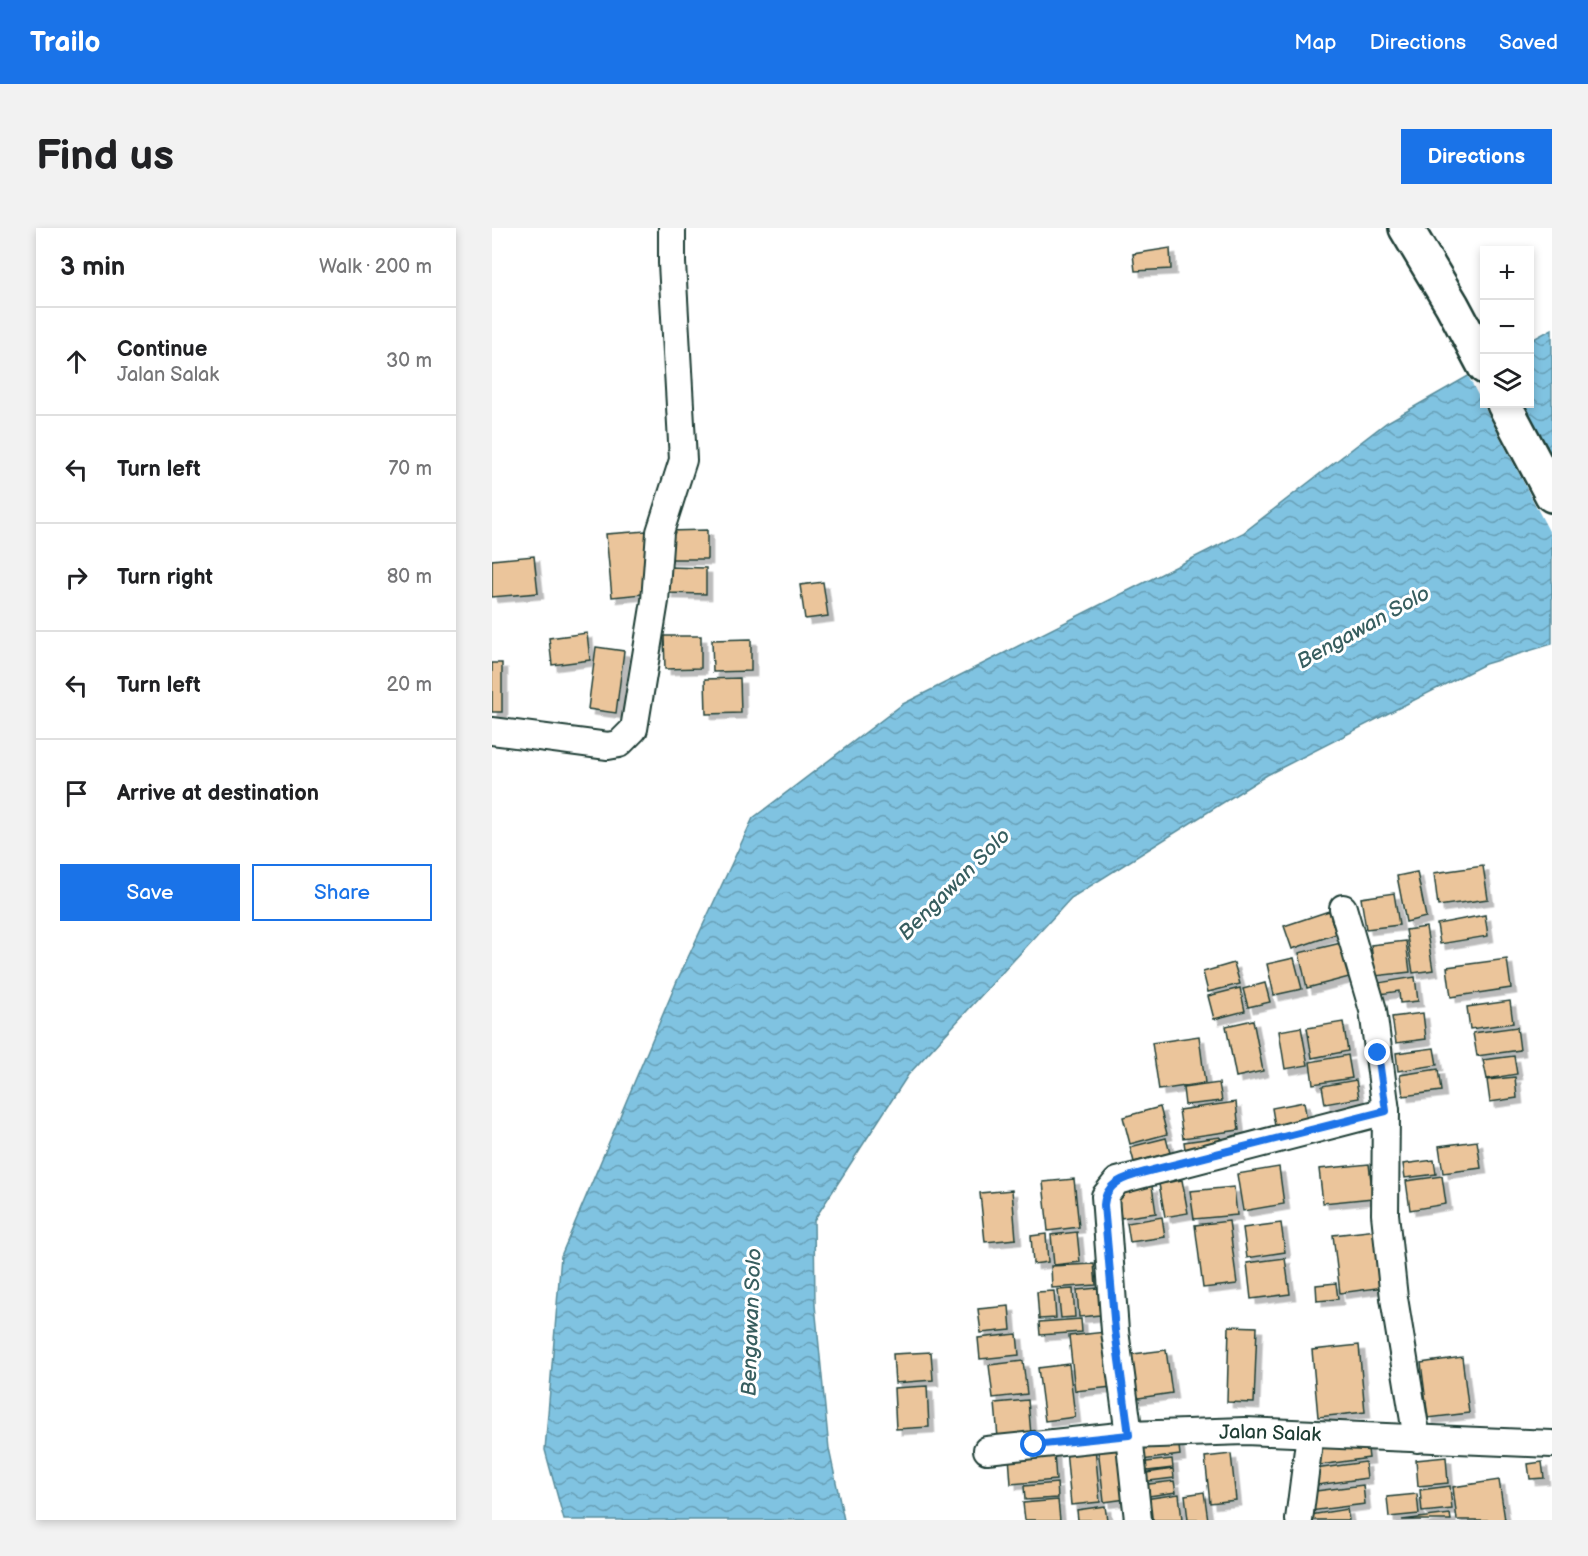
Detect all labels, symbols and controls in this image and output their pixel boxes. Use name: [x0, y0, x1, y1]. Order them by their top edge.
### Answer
text: Trailo: [30, 26, 101, 59]
text: Map: [1294, 30, 1337, 55]
text: Directions: [1370, 30, 1466, 55]
text: Saved: [1499, 30, 1558, 55]
button: Directions: [1401, 129, 1552, 184]
text: Find us: [36, 131, 174, 182]
map controls: [1480, 246, 1534, 408]
button: +: [1480, 246, 1534, 300]
text: 3 min: [60, 252, 125, 283]
text: Walk · 200 m: [319, 255, 432, 279]
button: −: [1480, 300, 1534, 354]
text: Continue: [117, 336, 207, 363]
icon: ahead: [60, 345, 93, 378]
text: 30 m: [386, 349, 432, 373]
button: layers: [1480, 354, 1534, 408]
text: Jalan Salak: [117, 363, 219, 387]
icon: left: [60, 453, 93, 486]
text: Turn left: [117, 456, 201, 483]
text: 70 m: [388, 457, 432, 481]
icon: right: [60, 561, 93, 594]
text: Turn right: [117, 564, 213, 591]
text: 80 m: [387, 565, 432, 589]
water label: Bengawan Solo: [1293, 581, 1434, 674]
icon: left: [60, 669, 93, 702]
text: Turn left: [117, 672, 201, 699]
text: 20 m: [387, 673, 432, 697]
icon: arrive: [60, 777, 93, 810]
text: Arrive at destination: [117, 780, 319, 807]
water label: Bengawan Solo: [893, 823, 1015, 945]
button: Save: [60, 864, 240, 921]
button: Share: [252, 864, 432, 921]
route end: [1364, 1039, 1390, 1065]
water label: Bengawan Solo: [736, 1248, 767, 1396]
street label: Jalan Salak: [1219, 1420, 1322, 1447]
route start: [1020, 1431, 1046, 1457]

